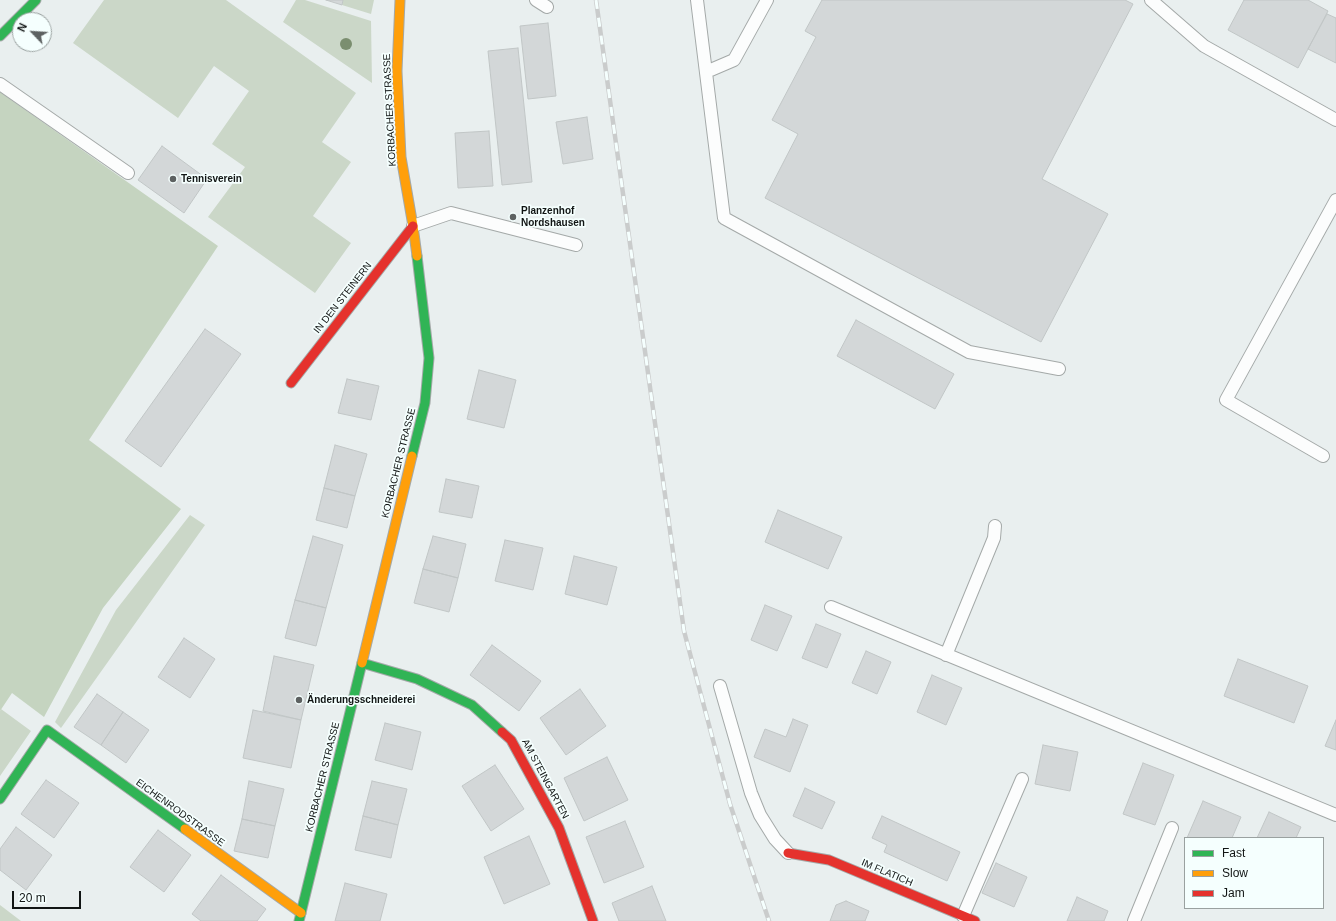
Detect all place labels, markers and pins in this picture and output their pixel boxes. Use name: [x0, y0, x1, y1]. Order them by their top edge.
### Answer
place label: Tennisverein: [181, 173, 242, 185]
marker: Tennisverein: [168, 174, 178, 184]
place label: Planzenhof Nordshausen: [521, 205, 585, 228]
marker: Planzenhof Nordshausen: [508, 212, 518, 222]
place label: Änderungsschneiderei: [307, 694, 415, 706]
marker: Änderungsschneiderei: [294, 695, 304, 705]

